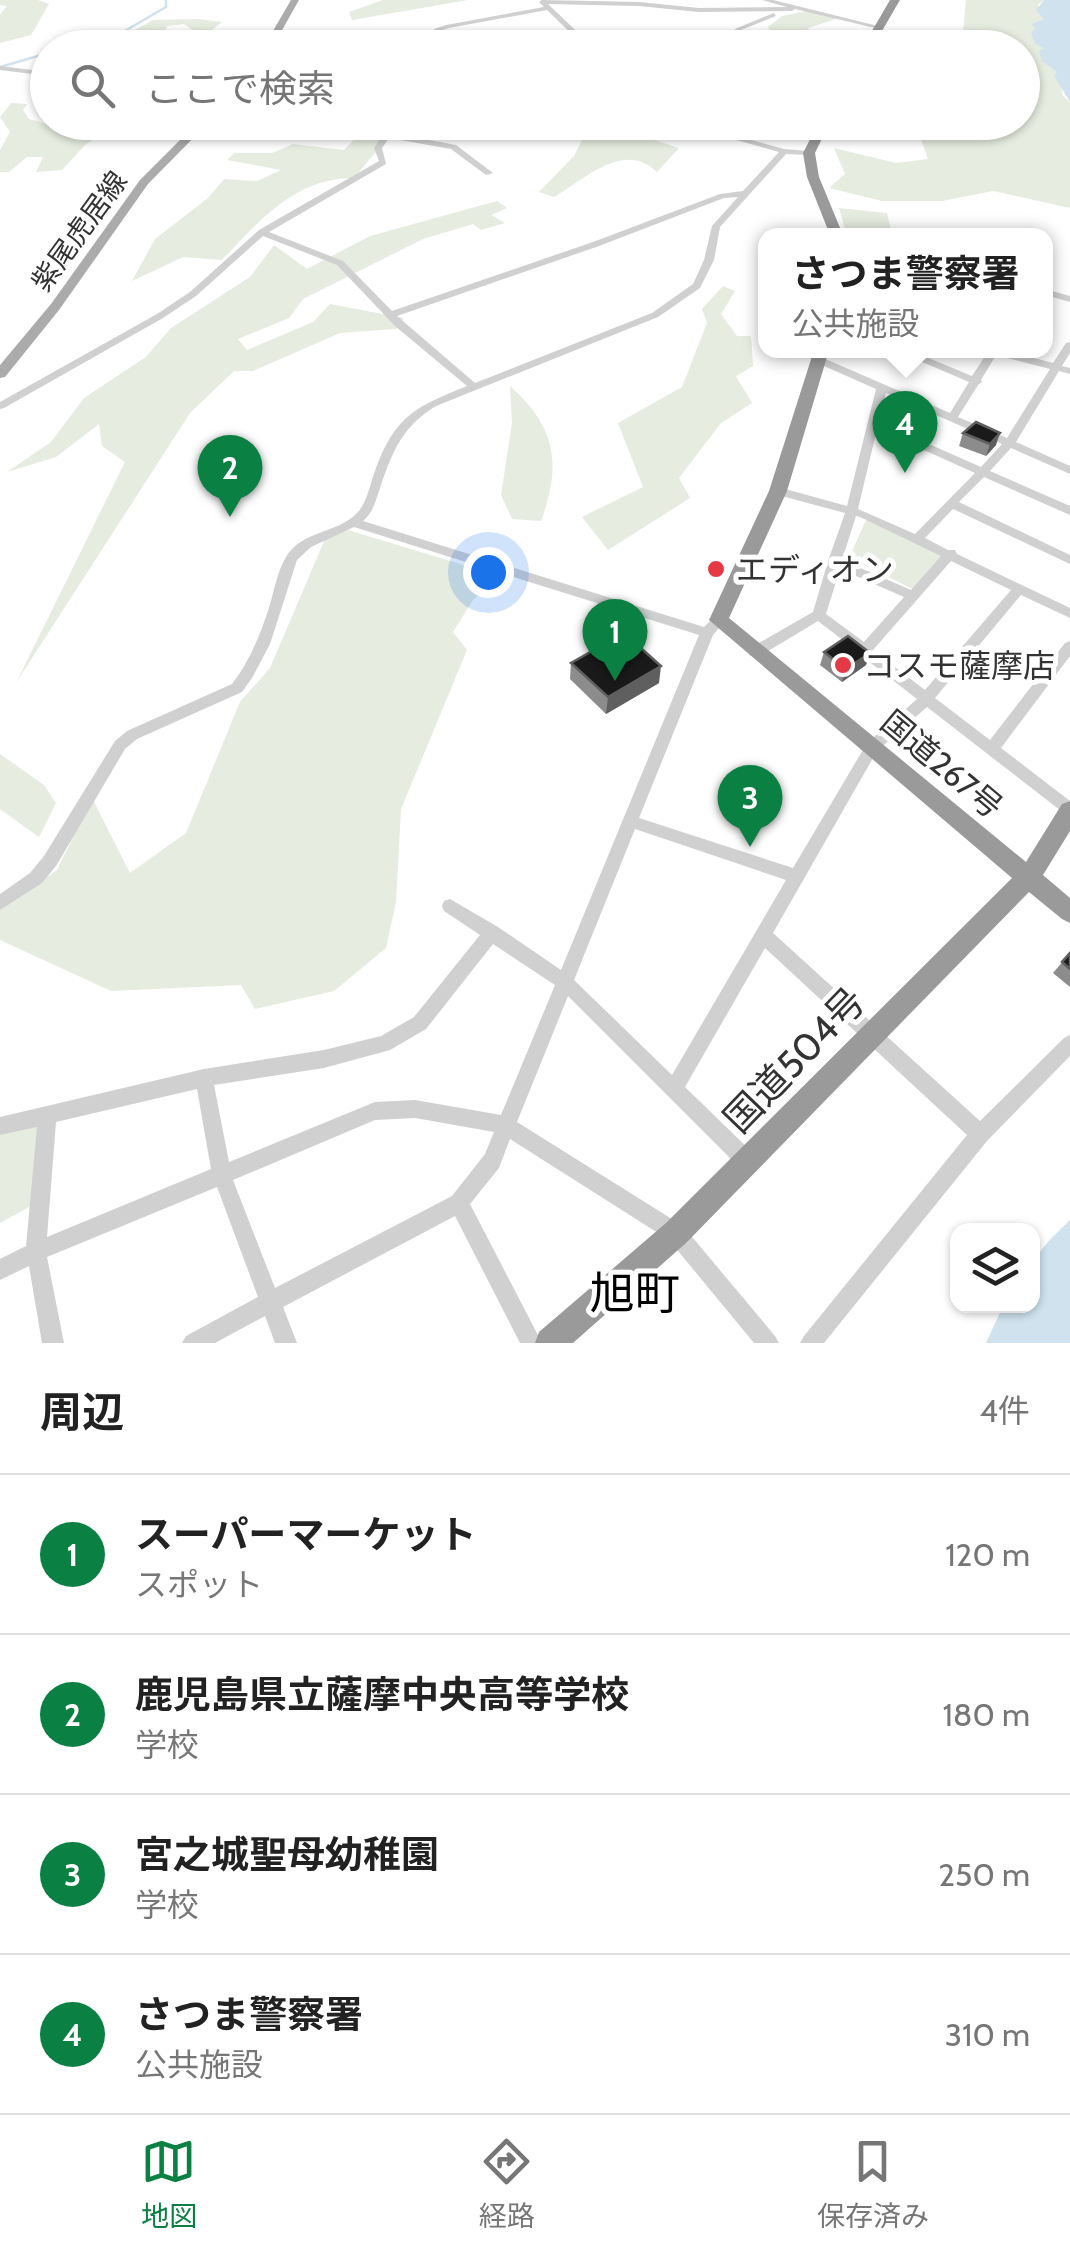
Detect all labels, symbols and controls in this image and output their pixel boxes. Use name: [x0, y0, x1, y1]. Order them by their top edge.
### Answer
search box: [30, 30, 1040, 140]
icon: search: [65, 58, 120, 113]
text: ここで検索: [145, 65, 335, 112]
street label: 紫尾虎居線: [24, 164, 134, 298]
popup: [758, 228, 1053, 358]
text: さつま警察署: [791, 250, 1020, 297]
text: 公共施設: [791, 304, 920, 343]
pin: 4: [872, 390, 938, 473]
pin: 2: [198, 434, 262, 517]
your location: [463, 547, 514, 598]
place label: エディオン: [736, 550, 894, 589]
marker: エディオン: [705, 558, 727, 580]
pin: 1: [582, 598, 648, 681]
place label: コスモ薩摩店: [863, 646, 1055, 685]
marker: コスモ薩摩店: [832, 654, 854, 676]
street label: 国道267号: [873, 702, 1011, 826]
pin: 3: [718, 764, 782, 847]
street label: 国道504号: [714, 978, 874, 1142]
map controls: [950, 1223, 1040, 1313]
button: layers: [950, 1223, 1040, 1313]
district label: 旭町: [590, 1266, 680, 1320]
text: 周辺: [40, 1386, 124, 1438]
text: 4件: [980, 1391, 1030, 1430]
text: スーパーマーケット: [135, 1511, 477, 1558]
text: 1: [67, 1535, 78, 1574]
text: 120 m: [945, 1535, 1030, 1574]
text: スポット: [135, 1565, 263, 1604]
text: 鹿児島県立薩摩中央高等学校: [135, 1671, 629, 1718]
text: 2: [64, 1695, 81, 1734]
text: 180 m: [943, 1695, 1030, 1734]
text: 学校: [135, 1725, 199, 1764]
text: 宮之城聖母幼稚園: [135, 1831, 439, 1878]
text: 3: [64, 1855, 81, 1894]
text: 250 m: [938, 1855, 1030, 1894]
text: 学校: [135, 1885, 199, 1924]
text: さつま警察署: [135, 1991, 363, 2038]
text: 4: [63, 2015, 82, 2054]
text: 310 m: [945, 2015, 1030, 2054]
text: 公共施設: [135, 2045, 263, 2084]
tab: 地図: [141, 2134, 197, 2234]
tab: 経路: [479, 2134, 535, 2234]
tab: 保存済み: [817, 2134, 929, 2234]

